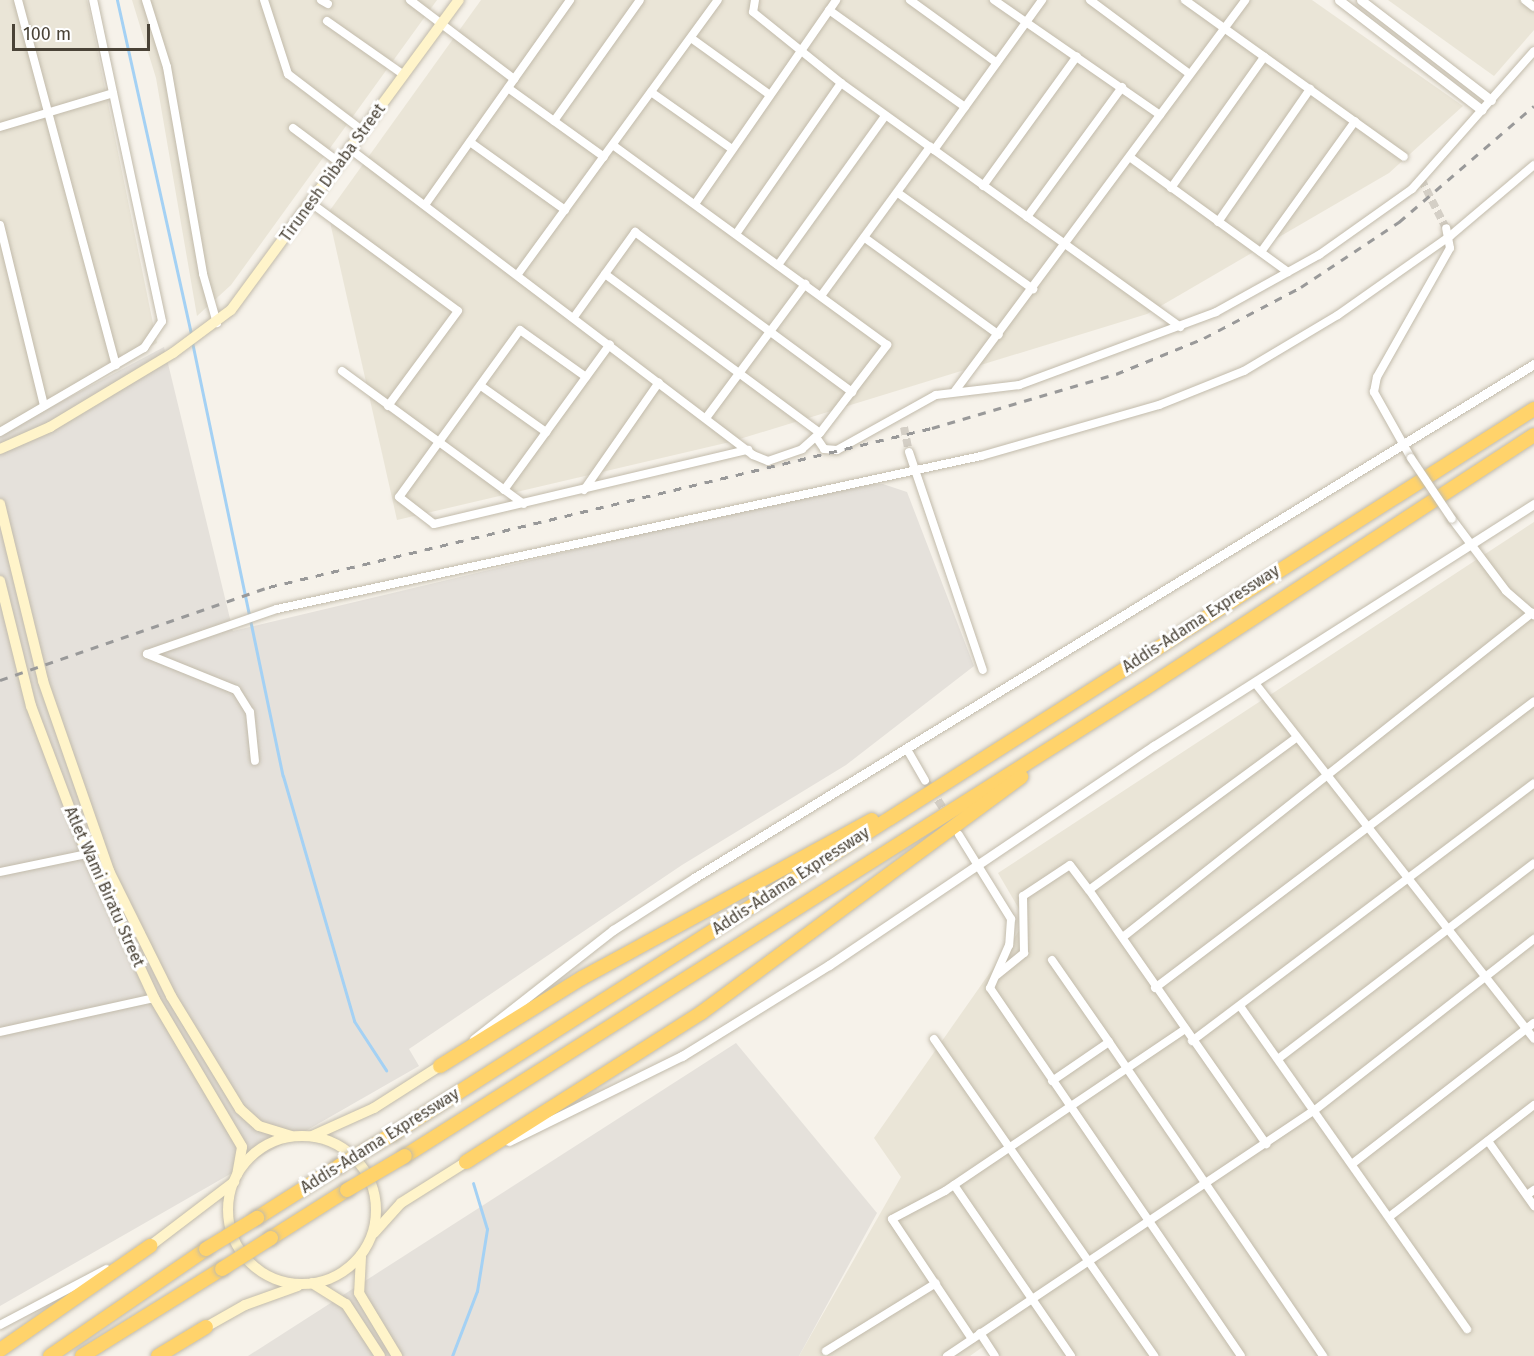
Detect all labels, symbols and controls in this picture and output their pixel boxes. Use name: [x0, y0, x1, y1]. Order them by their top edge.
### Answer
scale bar: [15, 12, 153, 50]
text: 100 m: [23, 23, 71, 45]
street label: Tirunesh Dibaba Street: [276, 100, 390, 246]
street label: Addis-Adama Expressway: [1119, 561, 1283, 677]
street label: Atlet Wami Biratu Street: [60, 804, 148, 970]
street label: Addis-Adama Expressway: [709, 823, 873, 939]
street label: Addis-Adama Expressway: [297, 1084, 463, 1198]

